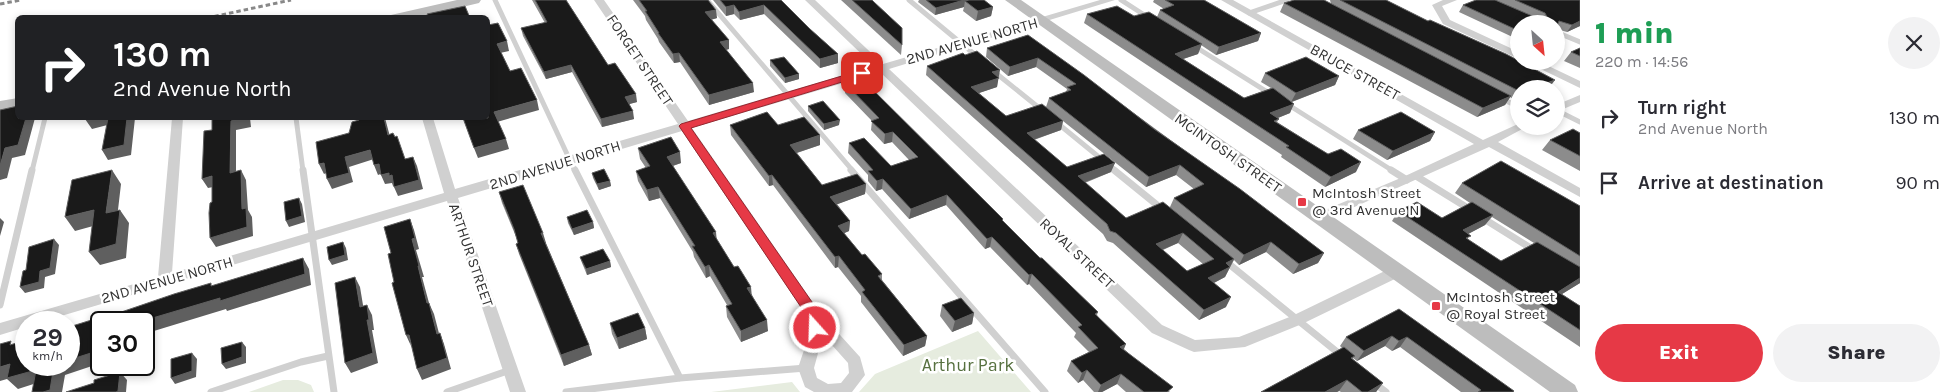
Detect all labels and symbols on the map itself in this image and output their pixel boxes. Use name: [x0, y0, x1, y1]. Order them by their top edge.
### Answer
street label: FORGET STREET: [603, 11, 677, 109]
street label: 2ND AVENUE NORTH: [904, 14, 1040, 68]
north arrow: [1510, 15, 1565, 70]
street label: BRUCE STREET: [1307, 40, 1403, 104]
pin: [841, 52, 883, 94]
street label: MCINTOSH STREET: [1171, 109, 1285, 197]
street label: 2ND AVENUE NORTH: [487, 136, 623, 194]
place label: McIntosh Street @ 3rd Avenue N: [1312, 184, 1422, 219]
marker: McIntosh Street @ 3rd Avenue N: [1296, 196, 1308, 208]
street label: ARTHUR STREET: [445, 201, 497, 309]
street label: ROYAL STREET: [1036, 214, 1118, 292]
street label: 2ND AVENUE NORTH: [99, 253, 235, 307]
place label: McIntosh Street @ Royal Street: [1446, 288, 1556, 323]
marker: McIntosh Street @ Royal Street: [1430, 300, 1442, 312]
position arrow: [788, 301, 840, 353]
speed limit sign: 30: [90, 311, 155, 376]
park label: Arthur Park: [922, 354, 1014, 376]

